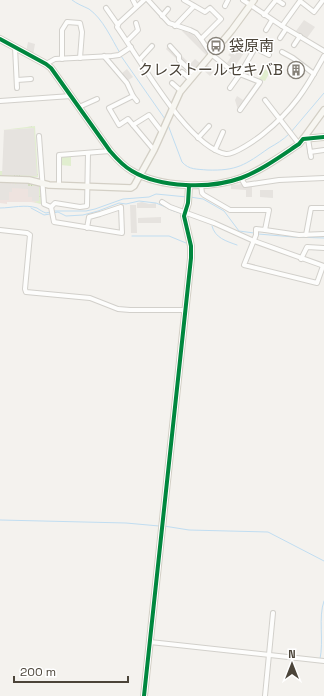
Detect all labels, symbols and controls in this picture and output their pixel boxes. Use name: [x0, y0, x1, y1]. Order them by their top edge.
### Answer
bus stop icon: 袋原南: [206, 36, 226, 56]
place label: 袋原南: [229, 36, 274, 55]
place label: クレストールセキバB: [138, 60, 283, 79]
building icon: クレストールセキバB: [286, 60, 306, 80]
north arrow: [272, 644, 312, 684]
text: N: [288, 647, 296, 661]
scale bar: [14, 658, 128, 684]
text: 200 m: [20, 664, 56, 680]

